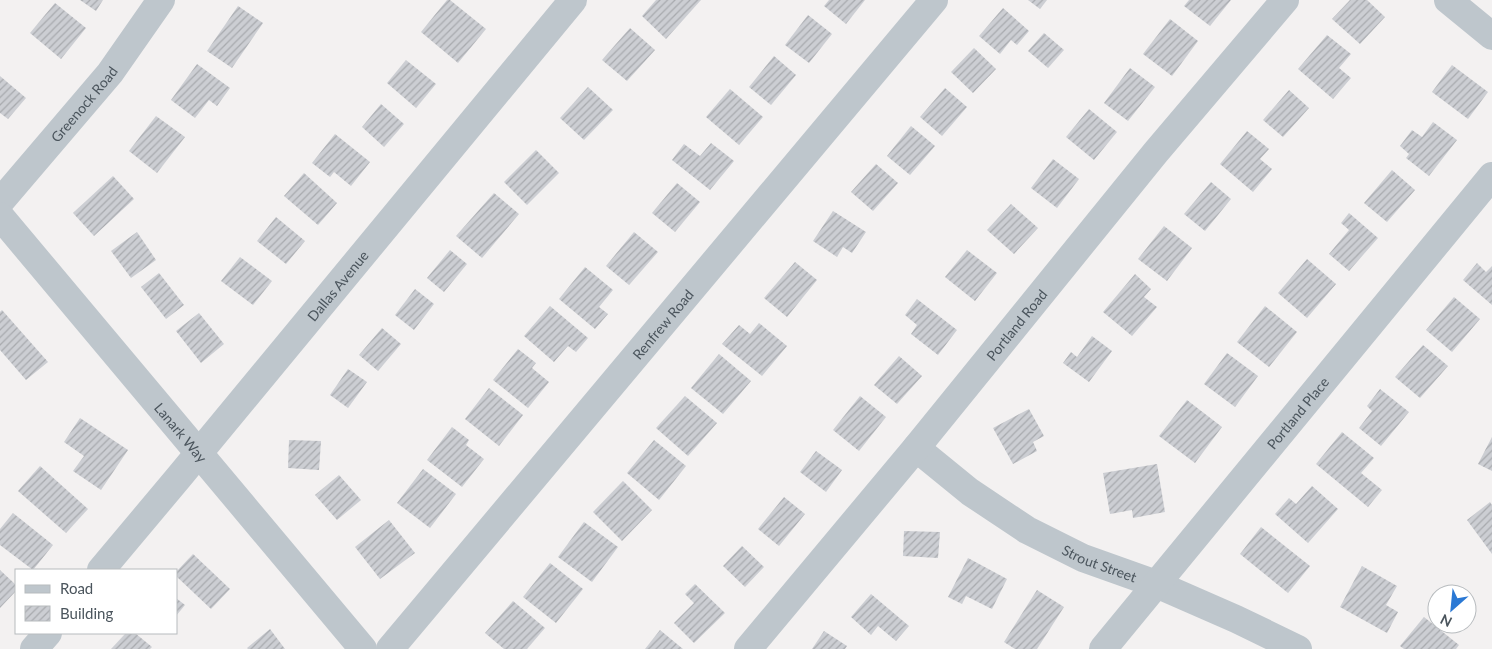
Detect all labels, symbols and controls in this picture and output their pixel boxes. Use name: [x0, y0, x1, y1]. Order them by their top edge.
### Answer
street label: Greenock Road: [47, 63, 121, 145]
street label: Dallas Avenue: [303, 247, 371, 324]
street label: Portland Road: [982, 285, 1050, 364]
street label: Renfrew Road: [628, 286, 696, 362]
street label: Portland Place: [1263, 373, 1332, 452]
street label: Lanark Way: [151, 399, 211, 466]
street label: Strout Street: [1060, 541, 1139, 585]
legend: [15, 569, 178, 634]
text: Road: [60, 579, 93, 597]
north arrow: [1427, 584, 1477, 634]
text: Building: [60, 604, 113, 622]
text: N: [1437, 611, 1455, 631]

